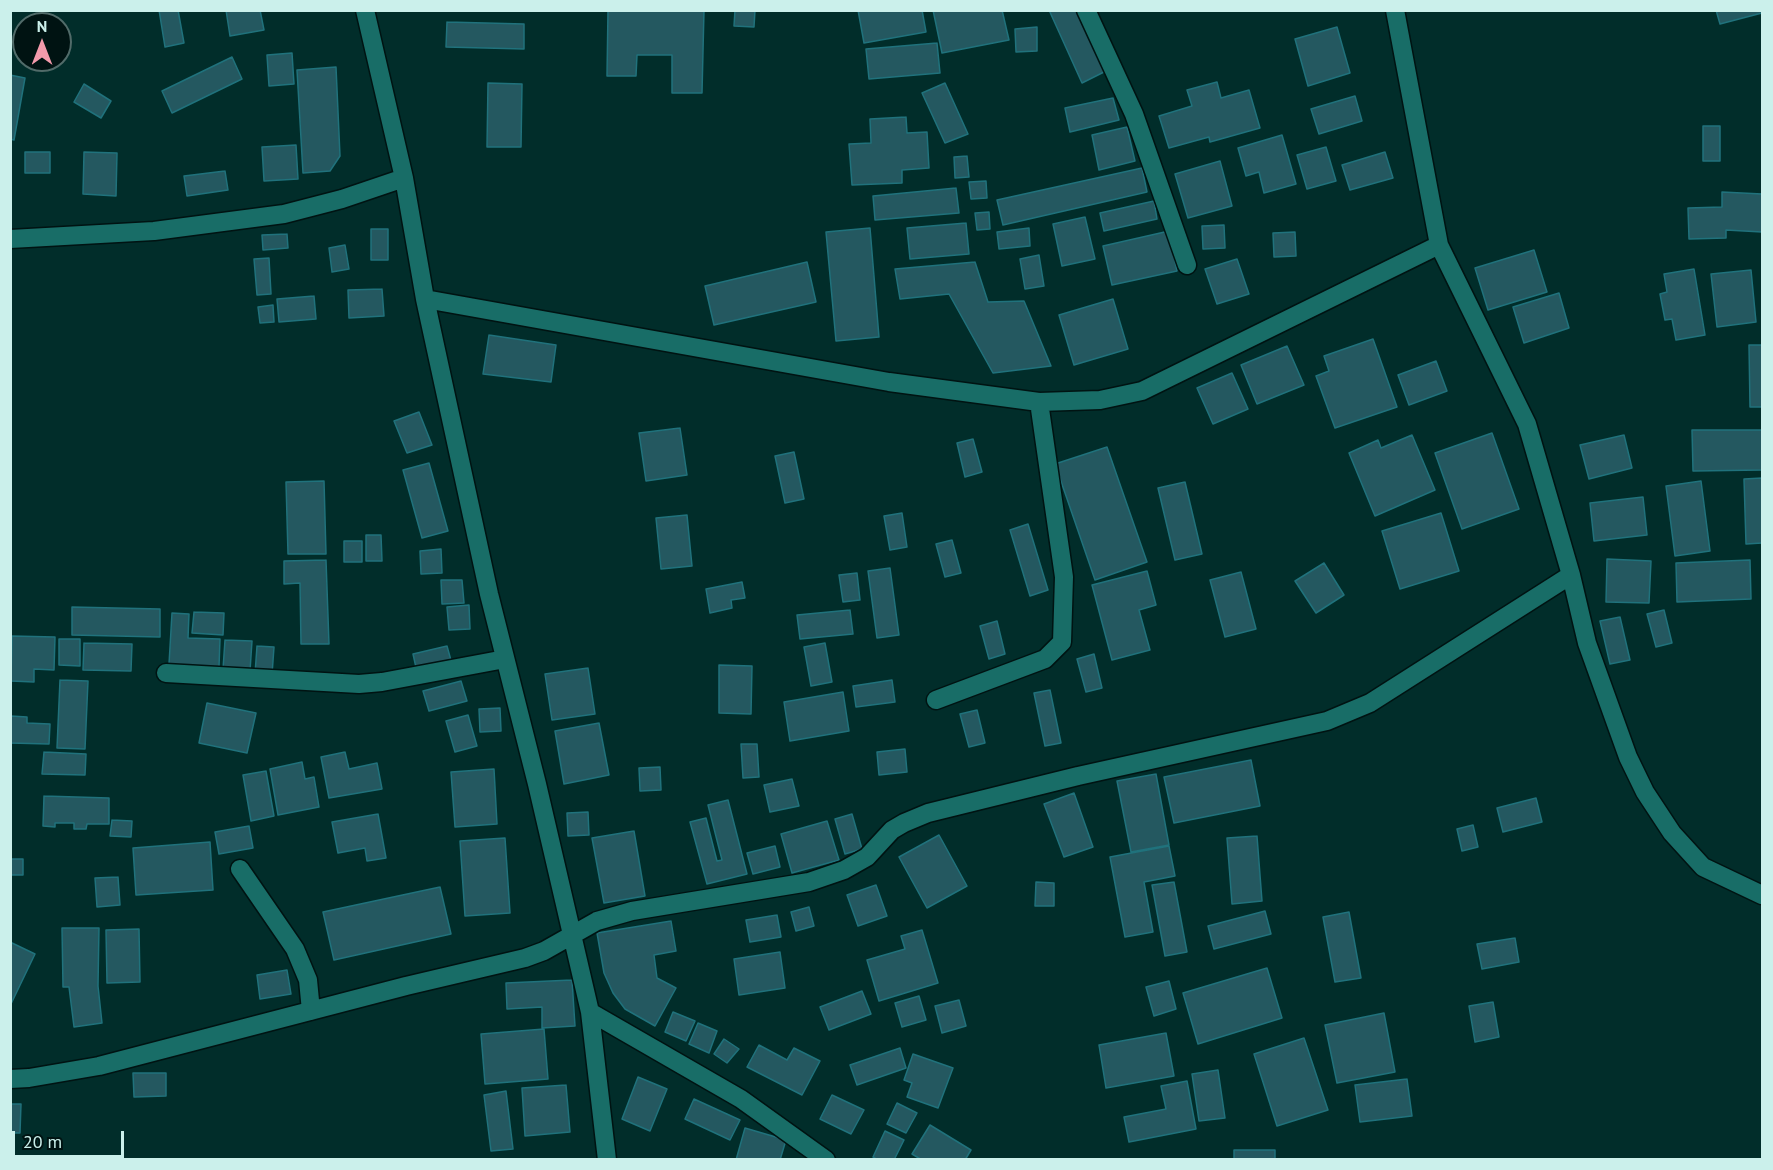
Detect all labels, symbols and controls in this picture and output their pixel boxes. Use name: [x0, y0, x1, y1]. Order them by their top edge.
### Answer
north arrow: [12, 12, 72, 72]
text: N: [37, 16, 47, 36]
scale bar: [15, 1119, 128, 1157]
text: 20 m: [23, 1130, 62, 1153]

